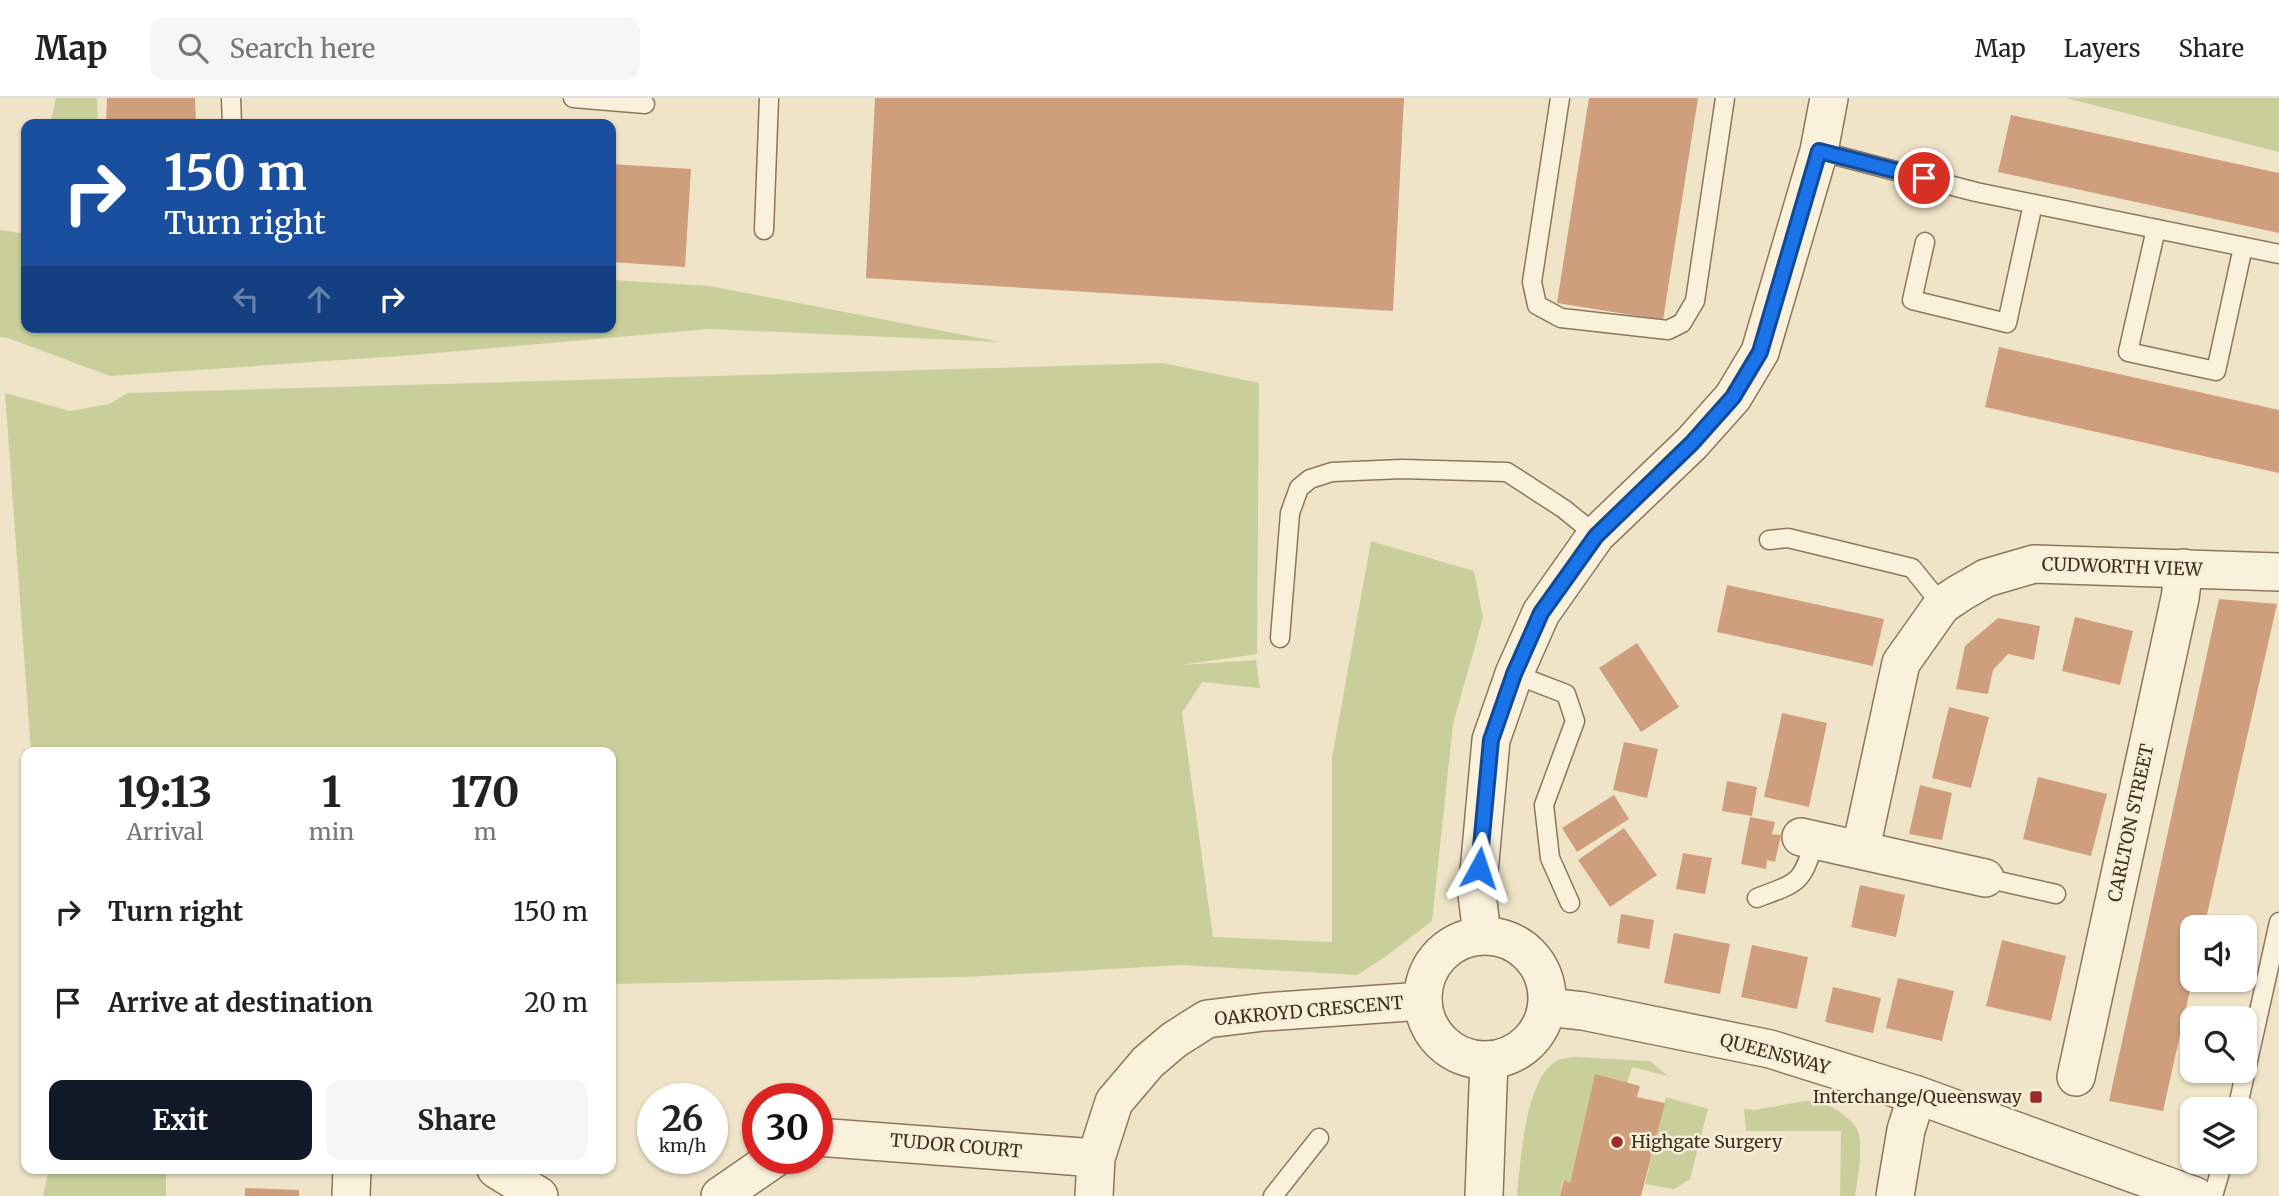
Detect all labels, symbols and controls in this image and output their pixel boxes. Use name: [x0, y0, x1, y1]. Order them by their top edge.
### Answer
search box: [150, 17, 640, 80]
text: Map: [35, 28, 108, 69]
icon: search: [174, 29, 212, 67]
text: Search here: [230, 32, 375, 65]
text: Map: [1975, 33, 2026, 64]
text: Layers: [2064, 33, 2140, 64]
text: Share: [2178, 33, 2244, 64]
text: 150 m: [164, 142, 307, 203]
icon: right: [49, 147, 140, 238]
pin: [1894, 148, 1954, 208]
icon: arrive: [1905, 159, 1943, 197]
text: Turn right: [164, 203, 326, 243]
icon: left: [227, 280, 265, 318]
icon: ahead: [300, 280, 338, 318]
icon: right: [373, 280, 411, 318]
street label: CUDWORTH VIEW: [2041, 552, 2204, 581]
street label: CARLTON STREET: [2103, 741, 2159, 904]
text: 19:13: [117, 766, 212, 818]
text: 1: [322, 766, 341, 818]
text: 170: [451, 766, 519, 818]
text: Arrival: [127, 817, 203, 846]
text: min: [309, 817, 354, 846]
text: m: [474, 817, 497, 846]
position arrow: [1442, 831, 1516, 905]
icon: right: [49, 893, 87, 931]
text: Turn right: [108, 895, 243, 928]
text: 150 m: [514, 895, 588, 928]
map controls: [2180, 915, 2257, 1174]
button: sound: [2180, 915, 2257, 992]
icon: arrive: [49, 984, 87, 1022]
text: Arrive at destination: [108, 986, 373, 1019]
text: 20 m: [524, 986, 588, 1019]
street label: OAKROYD CRESCENT: [1214, 991, 1405, 1030]
button: search: [2180, 1006, 2257, 1083]
street label: QUEENSWAY: [1718, 1028, 1833, 1079]
button: Exit: [49, 1080, 312, 1160]
button: Share: [326, 1080, 588, 1160]
speed limit sign: 30: [742, 1083, 833, 1174]
place label: Interchange/Queensway: [1813, 1085, 2023, 1108]
marker: Interchange/Queensway: [2028, 1089, 2044, 1105]
text: 26: [662, 1097, 703, 1141]
button: layers: [2180, 1097, 2257, 1174]
street label: TUDOR COURT: [889, 1128, 1024, 1163]
place label: Highgate Surgery: [1631, 1130, 1783, 1153]
text: km/h: [659, 1134, 706, 1157]
marker: Highgate Surgery: [1609, 1134, 1625, 1150]

